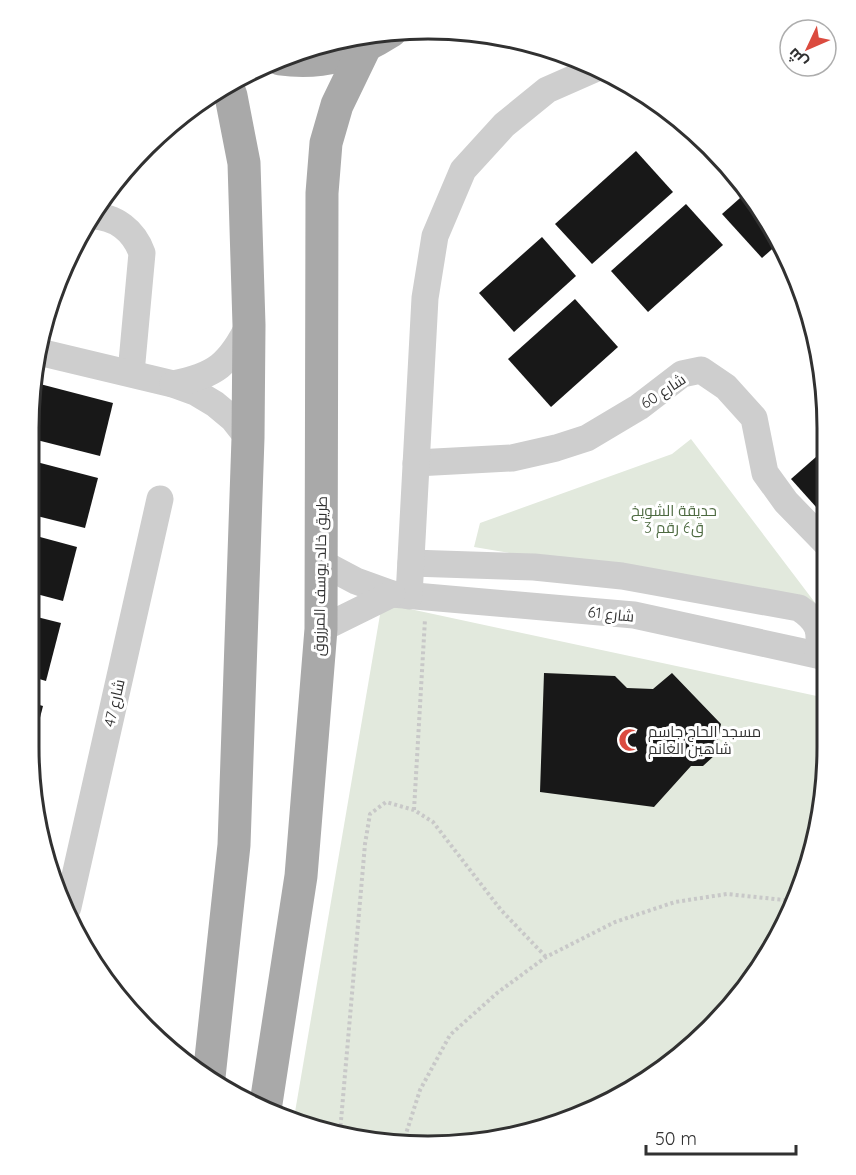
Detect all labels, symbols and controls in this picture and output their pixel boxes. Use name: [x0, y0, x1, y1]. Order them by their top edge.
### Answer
north arrow: [778, 18, 838, 78]
text: ش: [783, 44, 812, 73]
street label: شارع 60: [637, 369, 690, 414]
street label: طريق خالد يوسف المرزوق: [309, 496, 332, 656]
park label: حديقة الشويخ ق6 رقم 3: [631, 501, 717, 538]
street label: شارع 61: [587, 602, 635, 628]
street label: شارع 47: [99, 677, 131, 729]
place label: مسجد الحاج جاسم شاهين الغانم: [648, 722, 761, 759]
mosque icon: مسجد الحاج جاسم شاهين الغانم: [617, 727, 643, 753]
scale bar: [646, 1118, 796, 1156]
text: 50 m: [655, 1127, 697, 1150]

